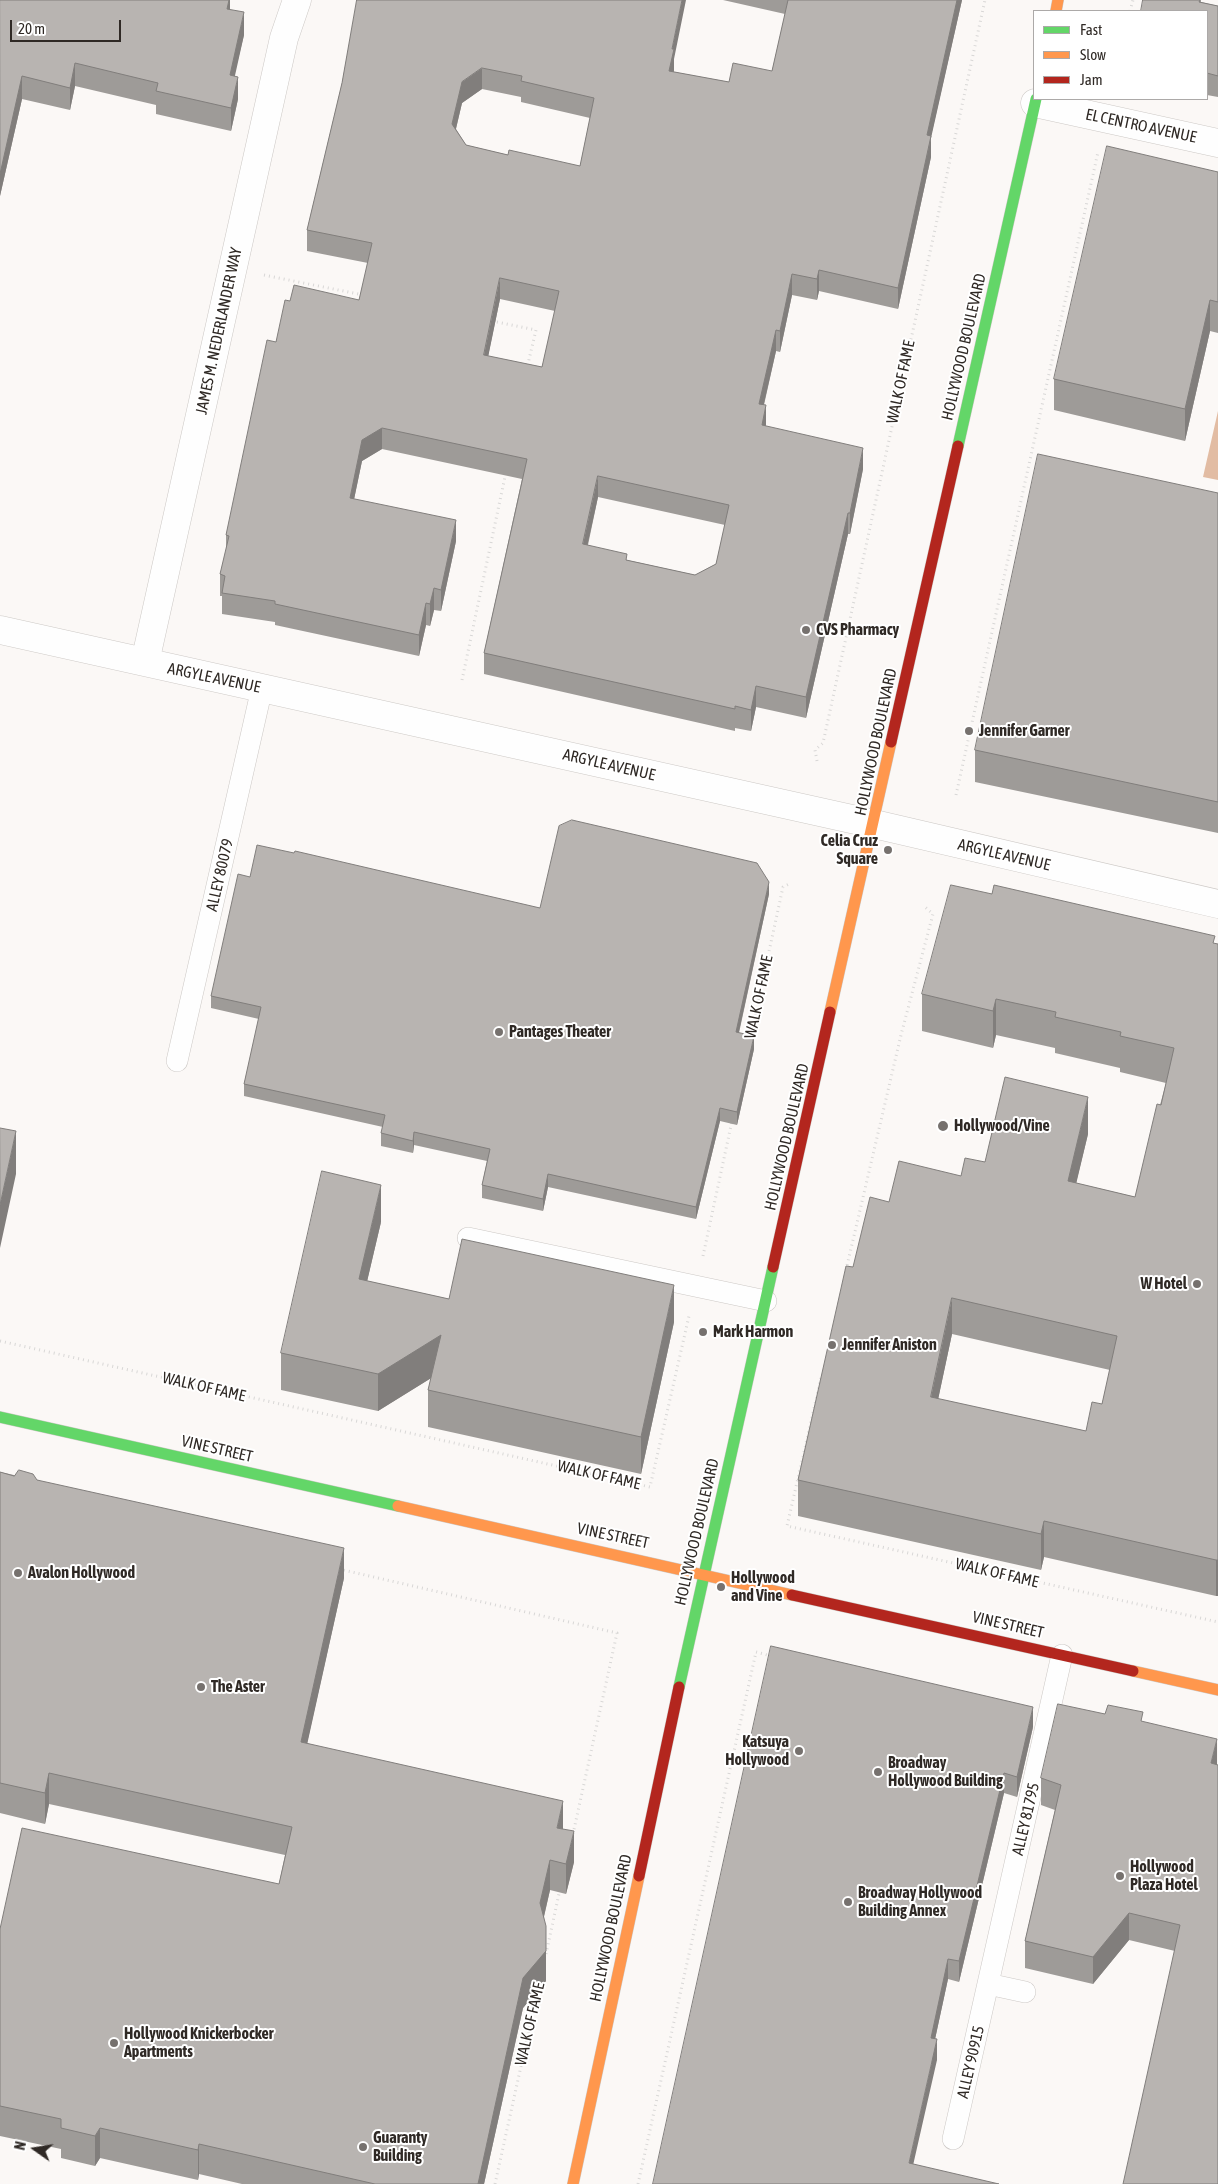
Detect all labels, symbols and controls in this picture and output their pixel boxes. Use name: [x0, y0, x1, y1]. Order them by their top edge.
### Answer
scale bar: [12, 10, 124, 42]
legend: [1033, 10, 1208, 100]
text: 20 m: [18, 20, 45, 37]
text: Fast: [1080, 21, 1102, 38]
text: Slow: [1080, 46, 1106, 63]
text: Jam: [1080, 71, 1103, 88]
street label: EL CENTRO AVENUE: [1084, 105, 1198, 147]
street label: JAMES M. NEDERLANDER WAY: [192, 246, 246, 416]
street label: HOLLYWOOD BOULEVARD: [938, 272, 990, 422]
street label: WALK OF FAME: [883, 339, 919, 425]
place label: CVS Pharmacy: [816, 620, 899, 640]
marker: CVS Pharmacy: [800, 624, 812, 636]
street label: ARGYLE AVENUE: [166, 659, 262, 697]
street label: HOLLYWOOD BOULEVARD: [851, 667, 901, 817]
place label: Jennifer Garner: [979, 721, 1070, 741]
marker: Jennifer Garner: [963, 725, 975, 737]
street label: ARGYLE AVENUE: [561, 745, 657, 785]
place label: Celia Cruz Square: [821, 831, 878, 869]
street label: ARGYLE AVENUE: [956, 835, 1052, 875]
street label: ALLEY 80079: [202, 837, 238, 913]
marker: Celia Cruz Square: [882, 844, 894, 856]
street label: WALK OF FAME: [741, 954, 777, 1040]
place label: Pantages Theater: [509, 1022, 611, 1042]
marker: Pantages Theater: [493, 1026, 505, 1038]
street label: HOLLYWOOD BOULEVARD: [761, 1062, 813, 1212]
place label: Hollywood/Vine: [954, 1116, 1050, 1136]
marker: Hollywood/Vine: [936, 1119, 950, 1133]
place label: W Hotel: [1140, 1274, 1187, 1294]
marker: W Hotel: [1191, 1278, 1203, 1290]
place label: Mark Harmon: [713, 1322, 793, 1342]
marker: Mark Harmon: [697, 1326, 709, 1338]
place label: Jennifer Aniston: [842, 1335, 937, 1355]
marker: Jennifer Aniston: [826, 1339, 838, 1351]
street label: WALK OF FAME: [161, 1368, 247, 1406]
street label: VINE STREET: [179, 1431, 255, 1467]
street label: WALK OF FAME: [556, 1456, 642, 1494]
street label: HOLLYWOOD BOULEVARD: [671, 1457, 723, 1607]
street label: VINE STREET: [575, 1519, 651, 1553]
street label: WALK OF FAME: [954, 1554, 1040, 1592]
place label: Avalon Hollywood: [28, 1563, 135, 1583]
marker: Avalon Hollywood: [12, 1567, 24, 1579]
place label: Hollywood and Vine: [731, 1568, 795, 1606]
marker: Hollywood and Vine: [715, 1581, 727, 1593]
street label: VINE STREET: [970, 1607, 1046, 1643]
place label: The Aster: [211, 1677, 265, 1697]
marker: The Aster: [195, 1681, 207, 1693]
place label: Katsuya Hollywood: [725, 1732, 789, 1770]
marker: Katsuya Hollywood: [793, 1745, 805, 1757]
place label: Broadway Hollywood Building: [888, 1753, 1003, 1791]
marker: Broadway Hollywood Building: [872, 1766, 884, 1778]
street label: ALLEY 81795: [1008, 1781, 1044, 1857]
street label: HOLLYWOOD BOULEVARD: [586, 1853, 636, 2003]
place label: Hollywood Plaza Hotel: [1130, 1857, 1198, 1895]
marker: Hollywood Plaza Hotel: [1114, 1870, 1126, 1882]
place label: Broadway Hollywood Building Annex: [858, 1883, 982, 1921]
marker: Broadway Hollywood Building Annex: [842, 1896, 854, 1908]
street label: WALK OF FAME: [511, 1981, 549, 2067]
place label: Hollywood Knickerbocker Apartments: [124, 2024, 274, 2062]
street label: ALLEY 90915: [953, 2024, 989, 2100]
marker: Hollywood Knickerbocker Apartments: [108, 2037, 120, 2049]
north arrow: [10, 2124, 60, 2174]
place label: Guaranty Building: [373, 2128, 427, 2166]
text: N: [12, 2140, 29, 2151]
marker: Guaranty Building: [357, 2141, 369, 2153]

